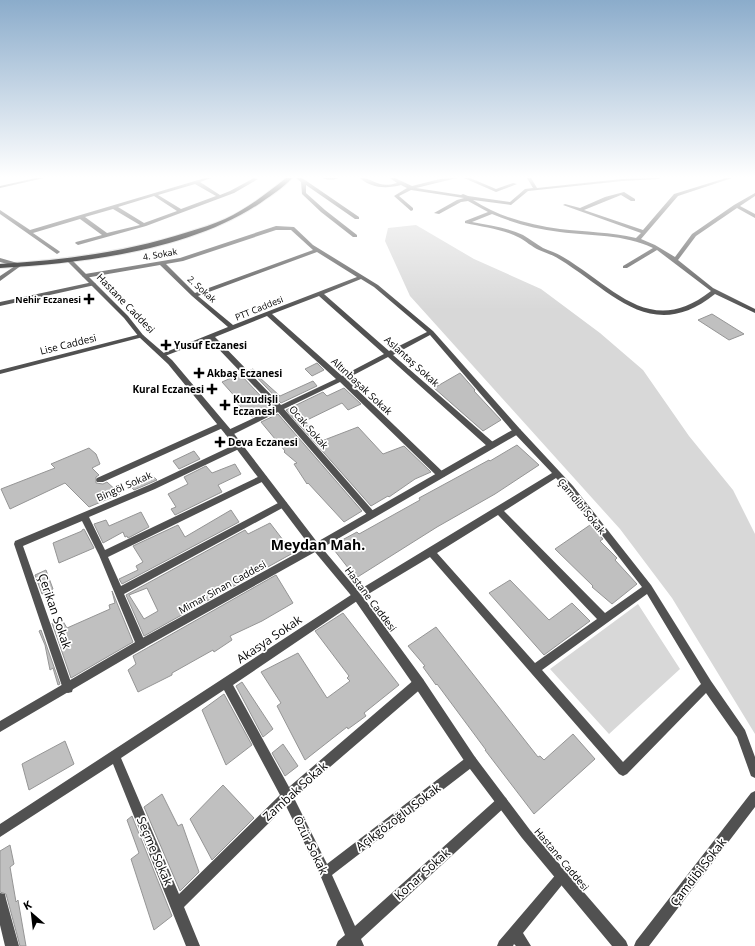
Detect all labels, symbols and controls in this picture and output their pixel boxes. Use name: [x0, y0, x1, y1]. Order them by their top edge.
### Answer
street label: 4. Sokak: [142, 245, 178, 263]
street label: Hastane Caddesi: [94, 270, 158, 336]
street label: 2. Sokak: [185, 273, 219, 306]
street label: PTT Caddesi: [233, 292, 285, 324]
place label: Nehir Eczanesi: [15, 293, 81, 306]
marker: Nehir Eczanesi: [84, 294, 94, 304]
street label: Lise Caddesi: [38, 330, 98, 358]
street label: Aslantaş Sokak: [382, 333, 443, 390]
place label: Yusuf Eczanesi: [174, 338, 247, 352]
marker: Yusuf Eczanesi: [161, 340, 171, 350]
street label: Altınbaşak Sokak: [329, 354, 396, 418]
place label: Akbaş Eczanesi: [207, 366, 282, 380]
marker: Akbaş Eczanesi: [194, 368, 204, 378]
place label: Kural Eczanesi: [132, 382, 204, 396]
marker: Kural Eczanesi: [207, 384, 217, 394]
place label: Kuzudişli Eczanesi: [233, 392, 278, 418]
marker: Kuzudişli Eczanesi: [220, 400, 230, 410]
street label: Ocak Sokak: [286, 402, 332, 452]
place label: Deva Eczanesi: [228, 435, 298, 449]
marker: Deva Eczanesi: [215, 437, 225, 447]
street label: Bingöl Sokak: [94, 467, 155, 504]
street label: Çamdibi Sokak: [555, 475, 609, 538]
district label: Meydan Mah.: [271, 535, 365, 554]
street label: Mimar Sinan Caddesi: [176, 557, 268, 617]
street label: Hastane Caddesi: [342, 564, 400, 634]
street label: Çerikan Sokak: [34, 571, 76, 652]
street label: Akasya Sokak: [233, 611, 305, 667]
street label: Zambak Sokak: [259, 757, 331, 824]
street label: Açıkgözoğlu Sokak: [352, 779, 445, 855]
street label: Özür Sokak: [289, 813, 333, 878]
street label: Seçme Sokak: [133, 814, 177, 889]
street label: Hastane Caddesi: [532, 825, 592, 893]
street label: Çamdibi Sokak: [666, 834, 730, 910]
street label: Konar Sokak: [390, 844, 454, 904]
north arrow: [12, 894, 52, 934]
text: K: [20, 896, 34, 913]

